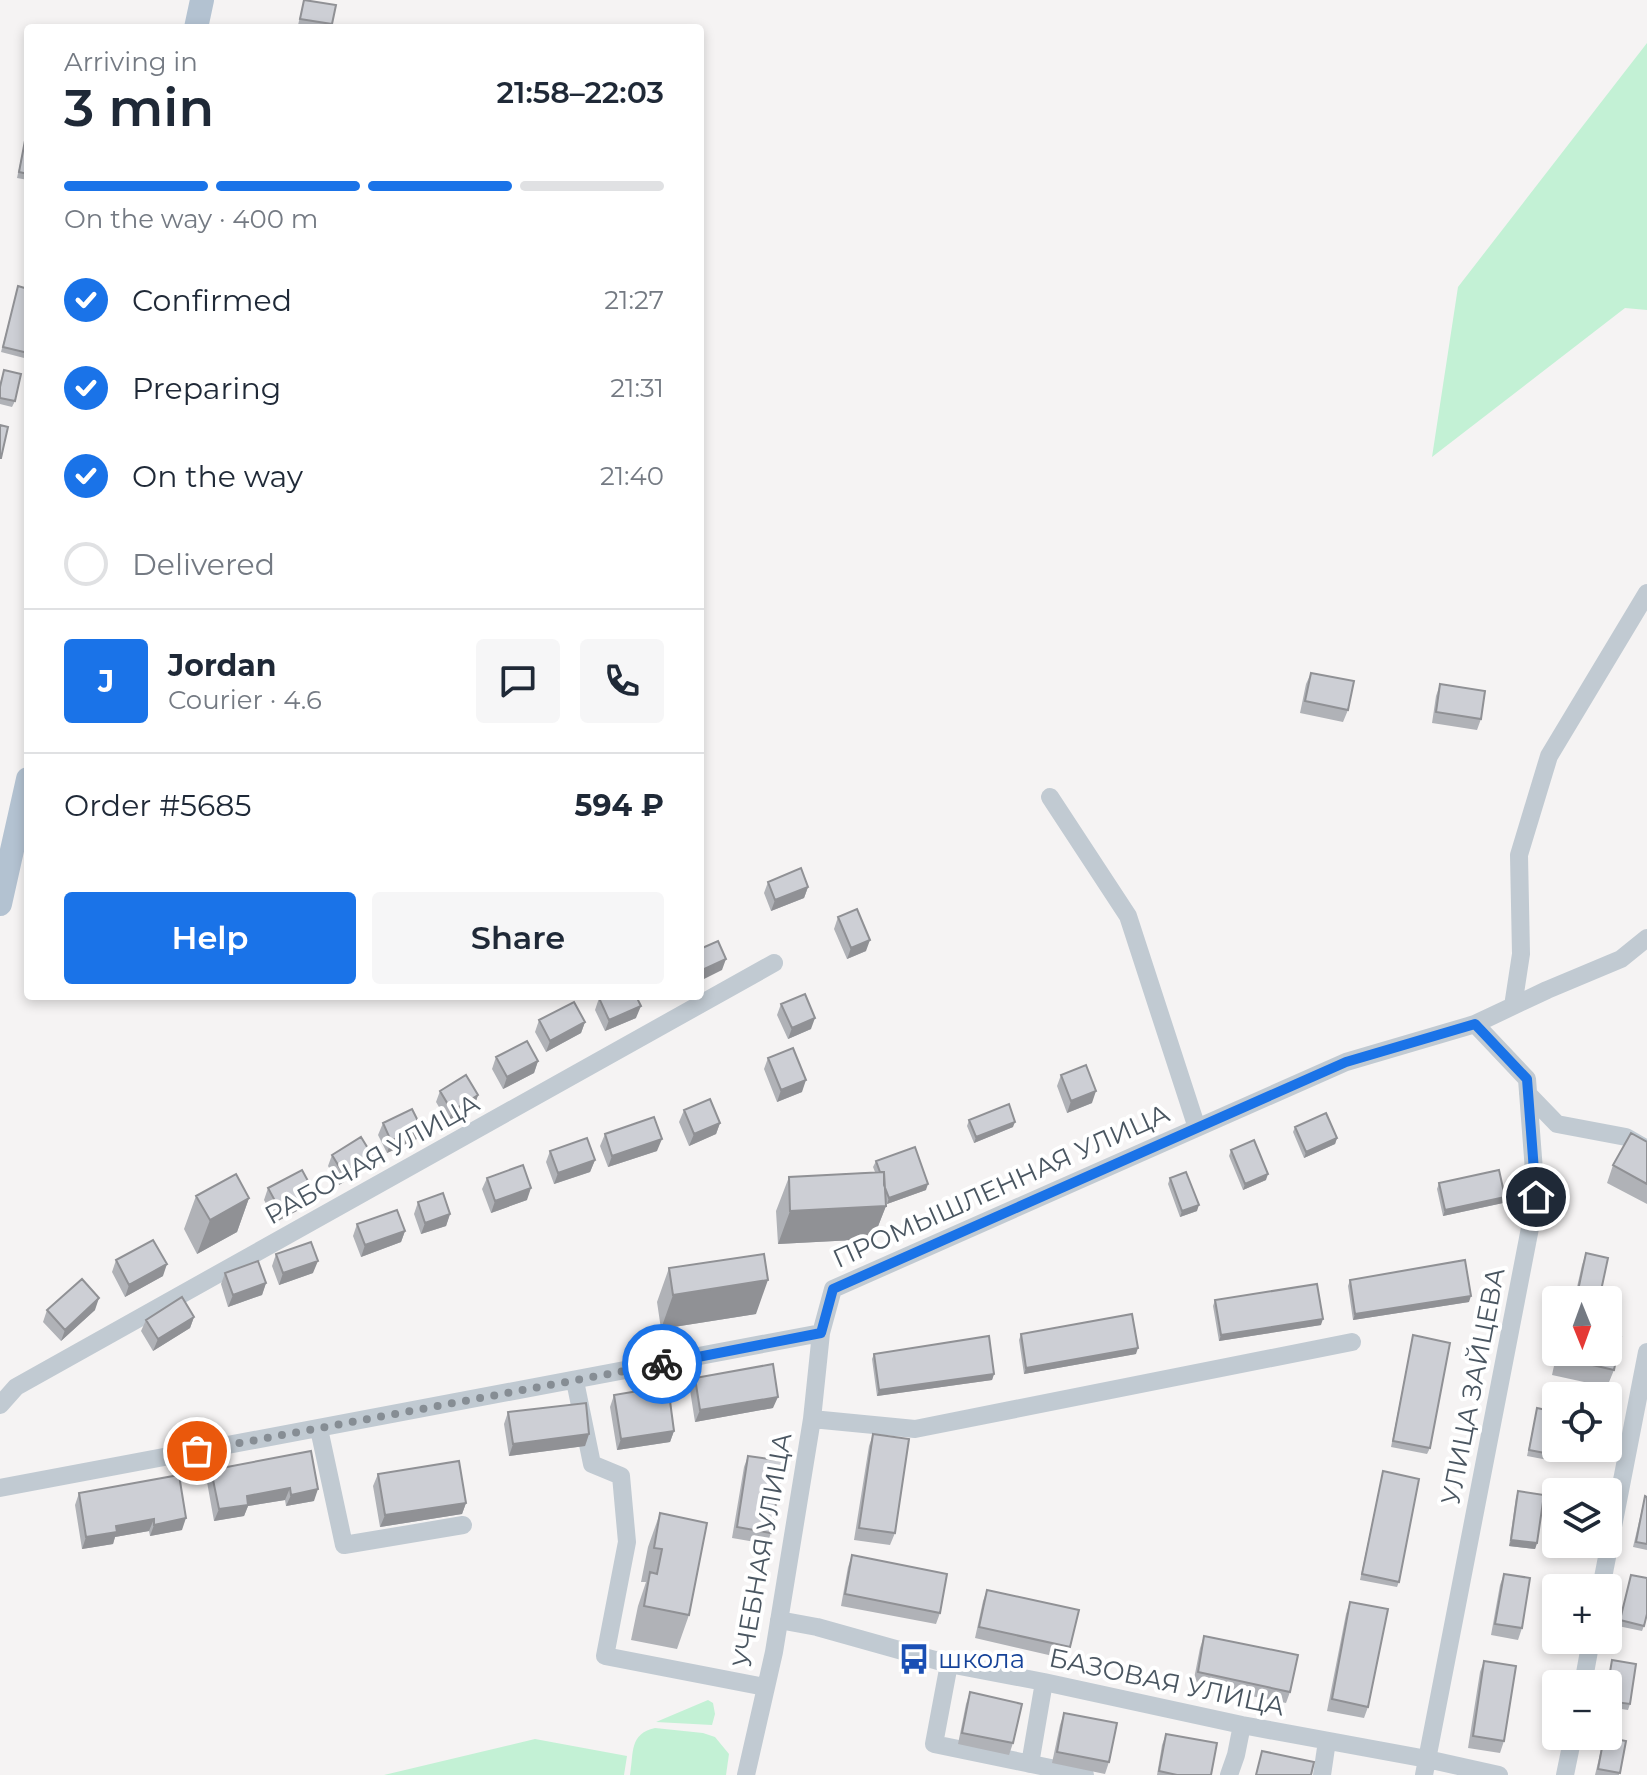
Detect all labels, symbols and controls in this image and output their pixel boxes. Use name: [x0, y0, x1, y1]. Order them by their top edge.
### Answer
text: Arriving in: [64, 46, 198, 78]
text: 21:58–22:03: [497, 74, 664, 111]
text: 3 min: [64, 76, 214, 139]
text: On the way · 400 m: [64, 203, 318, 235]
icon: check: [64, 278, 108, 322]
text: Confirmed: [132, 282, 292, 319]
text: 21:27: [604, 284, 664, 316]
icon: check: [64, 366, 108, 410]
text: Preparing: [132, 370, 281, 407]
text: 21:31: [610, 372, 664, 404]
icon: check: [64, 454, 108, 498]
text: On the way: [132, 458, 303, 495]
text: 21:40: [600, 460, 664, 492]
text: Delivered: [132, 546, 275, 583]
button: chat: [476, 639, 560, 723]
button: phone: [580, 639, 664, 723]
text: Jordan: [168, 647, 277, 684]
text: J: [98, 663, 114, 700]
text: Courier · 4.6: [168, 684, 322, 716]
text: Order #5685: [64, 787, 251, 824]
text: 594 ₽: [575, 787, 664, 824]
button: Help: [64, 892, 356, 984]
button: Share: [372, 892, 664, 984]
street label: РАБОЧАЯ УЛИЦА: [259, 1087, 485, 1231]
street label: ПРОМЫШЛЕННАЯ УЛИЦА: [828, 1097, 1174, 1275]
pin: [1502, 1163, 1570, 1231]
icon: home: [1514, 1175, 1558, 1219]
street label: УЛИЦА ЗАЙЦЕВА: [1434, 1265, 1512, 1507]
north arrow: [1542, 1286, 1622, 1366]
map controls: [1542, 1286, 1622, 1750]
courier: [622, 1324, 702, 1404]
icon: bike: [640, 1342, 684, 1386]
button: locate: [1542, 1382, 1622, 1462]
pin: [163, 1417, 231, 1485]
icon: bag: [175, 1429, 219, 1473]
street label: УЧЕБНАЯ УЛИЦА: [726, 1430, 798, 1670]
button: layers: [1542, 1478, 1622, 1558]
button: +: [1542, 1574, 1622, 1654]
street label: БАЗОВАЯ УЛИЦА: [1046, 1641, 1288, 1723]
bus stop icon: школа: [897, 1642, 931, 1676]
place label: школа: [938, 1643, 1025, 1675]
button: −: [1542, 1670, 1622, 1750]

